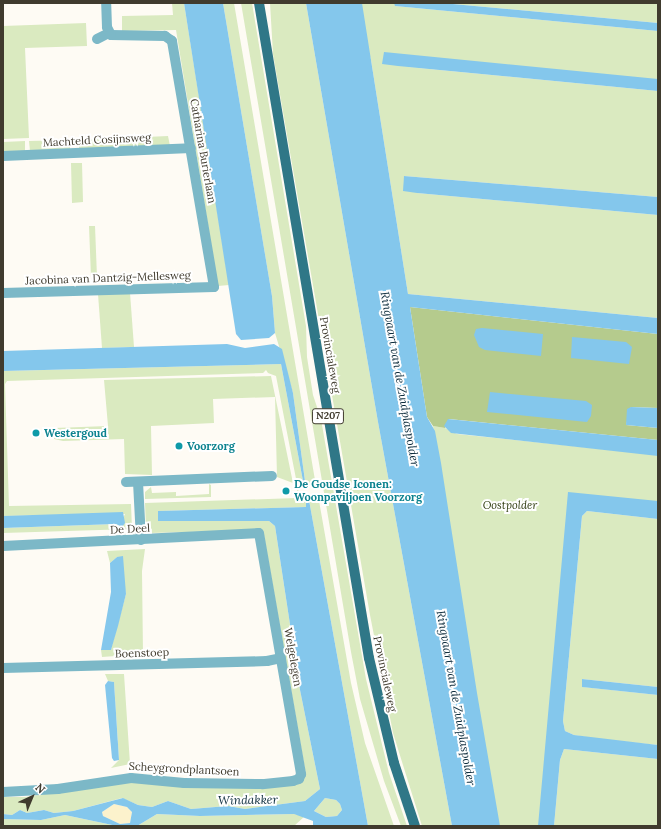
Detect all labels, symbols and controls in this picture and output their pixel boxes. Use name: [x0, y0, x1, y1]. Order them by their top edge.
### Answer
street label: Catharina Burierlaan: [187, 98, 219, 204]
street label: Machteld Cosijnsweg: [42, 131, 152, 149]
street label: Jacobina van Dantzig-Mellesweg: [25, 269, 191, 287]
water label: Ringvaart van de Zuidplaspolder: [377, 290, 423, 468]
street label: Provincialeweg: [317, 316, 343, 394]
road number: N207: [311, 408, 345, 424]
place label: Westergoud: [44, 426, 107, 440]
marker: Westergoud: [31, 428, 41, 438]
place label: Voorzorg: [187, 439, 235, 453]
marker: Voorzorg: [174, 441, 184, 451]
place label: De Goudse Iconen: Woonpaviljoen Voorzorg: [294, 478, 422, 504]
marker: De Goudse Iconen: Woonpaviljoen Voorzorg: [281, 486, 291, 496]
park label: Oostpolder: [483, 498, 537, 512]
street label: De Deel: [110, 521, 150, 537]
water label: Ringvaart van de Zuidplaspolder: [433, 609, 479, 787]
street label: Welgelegen: [281, 627, 305, 687]
street label: Provincialeweg: [371, 635, 399, 713]
street label: Boenstoep: [115, 645, 169, 661]
street label: Scheygrondplantsoen: [128, 760, 240, 778]
north arrow: [12, 777, 52, 817]
text: N: [32, 780, 48, 796]
water label: Windakker: [218, 792, 278, 808]

